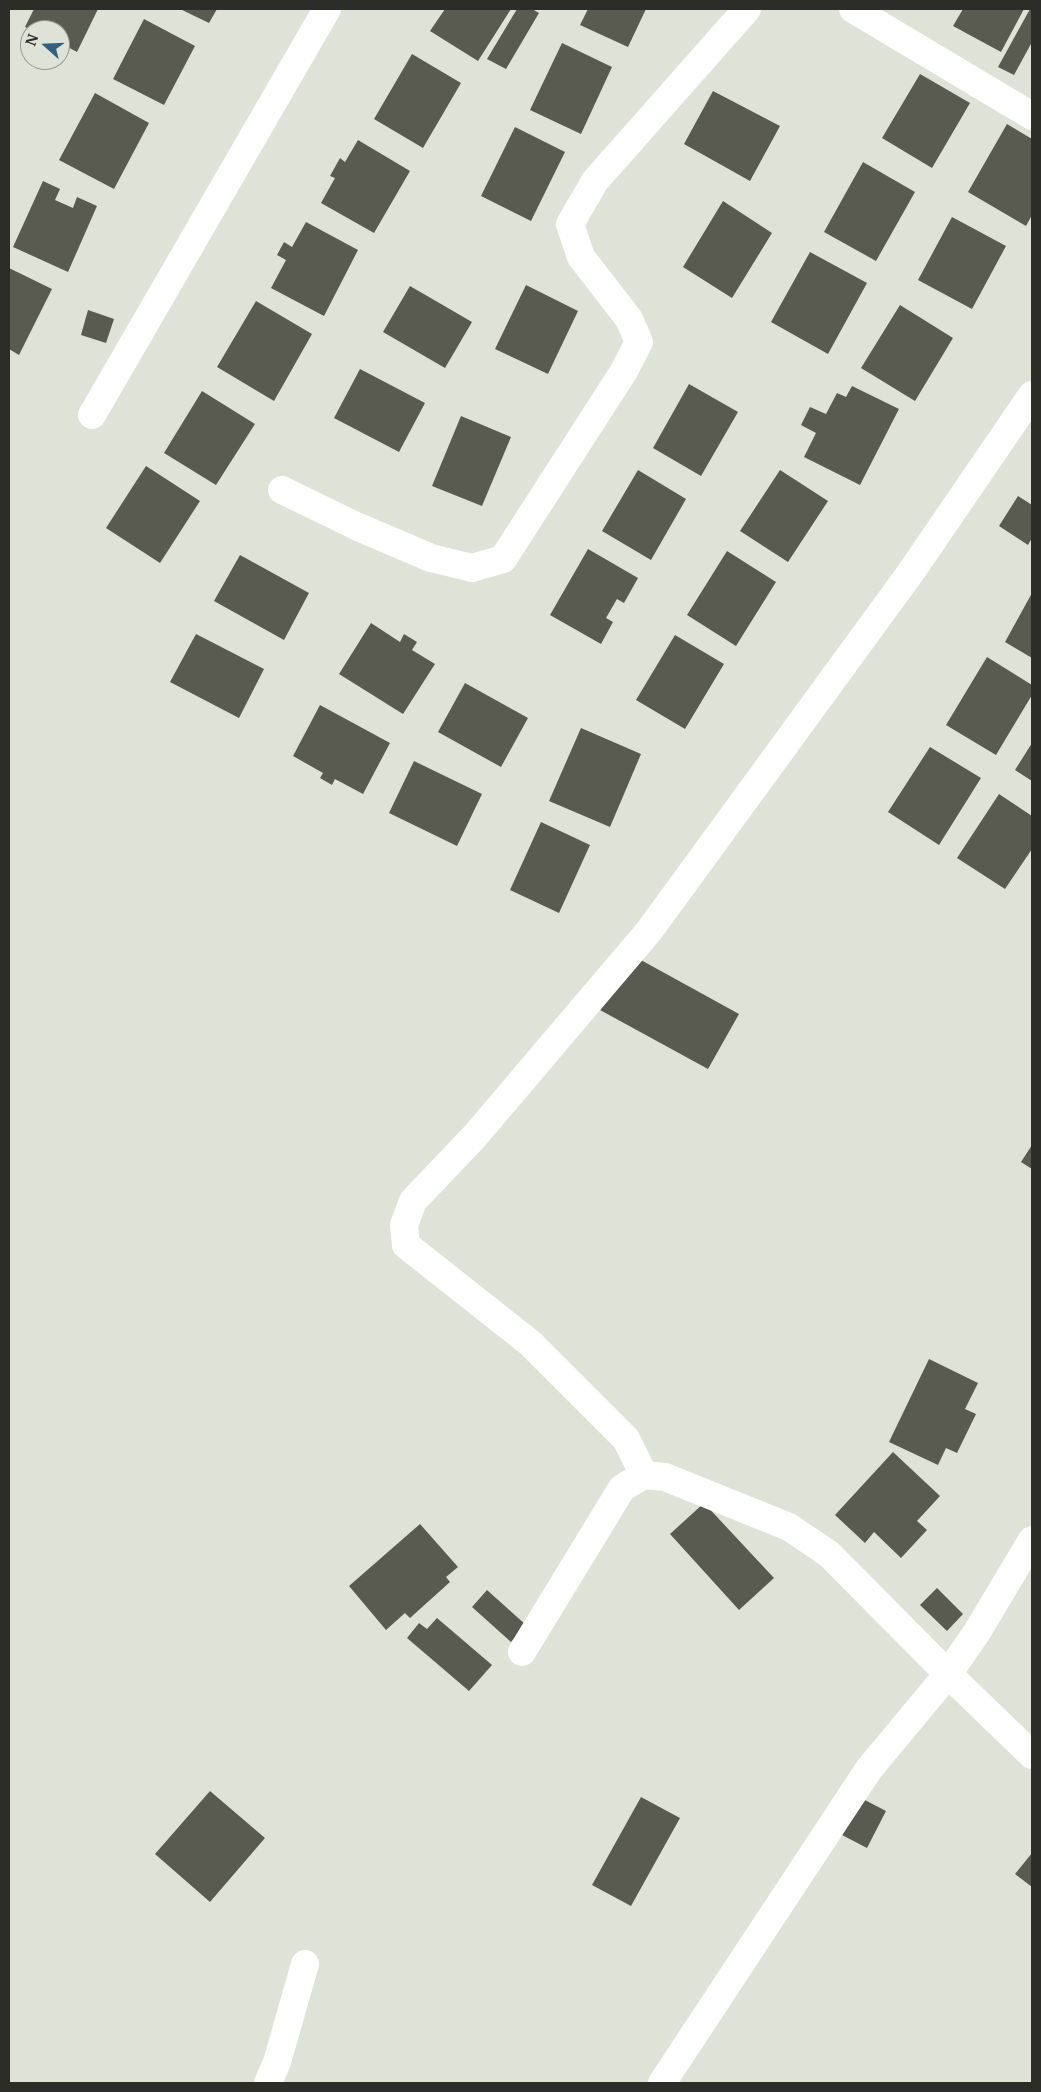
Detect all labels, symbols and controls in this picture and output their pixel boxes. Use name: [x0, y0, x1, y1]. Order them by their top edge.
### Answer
north arrow: [20, 20, 70, 70]
text: N: [21, 32, 42, 48]

